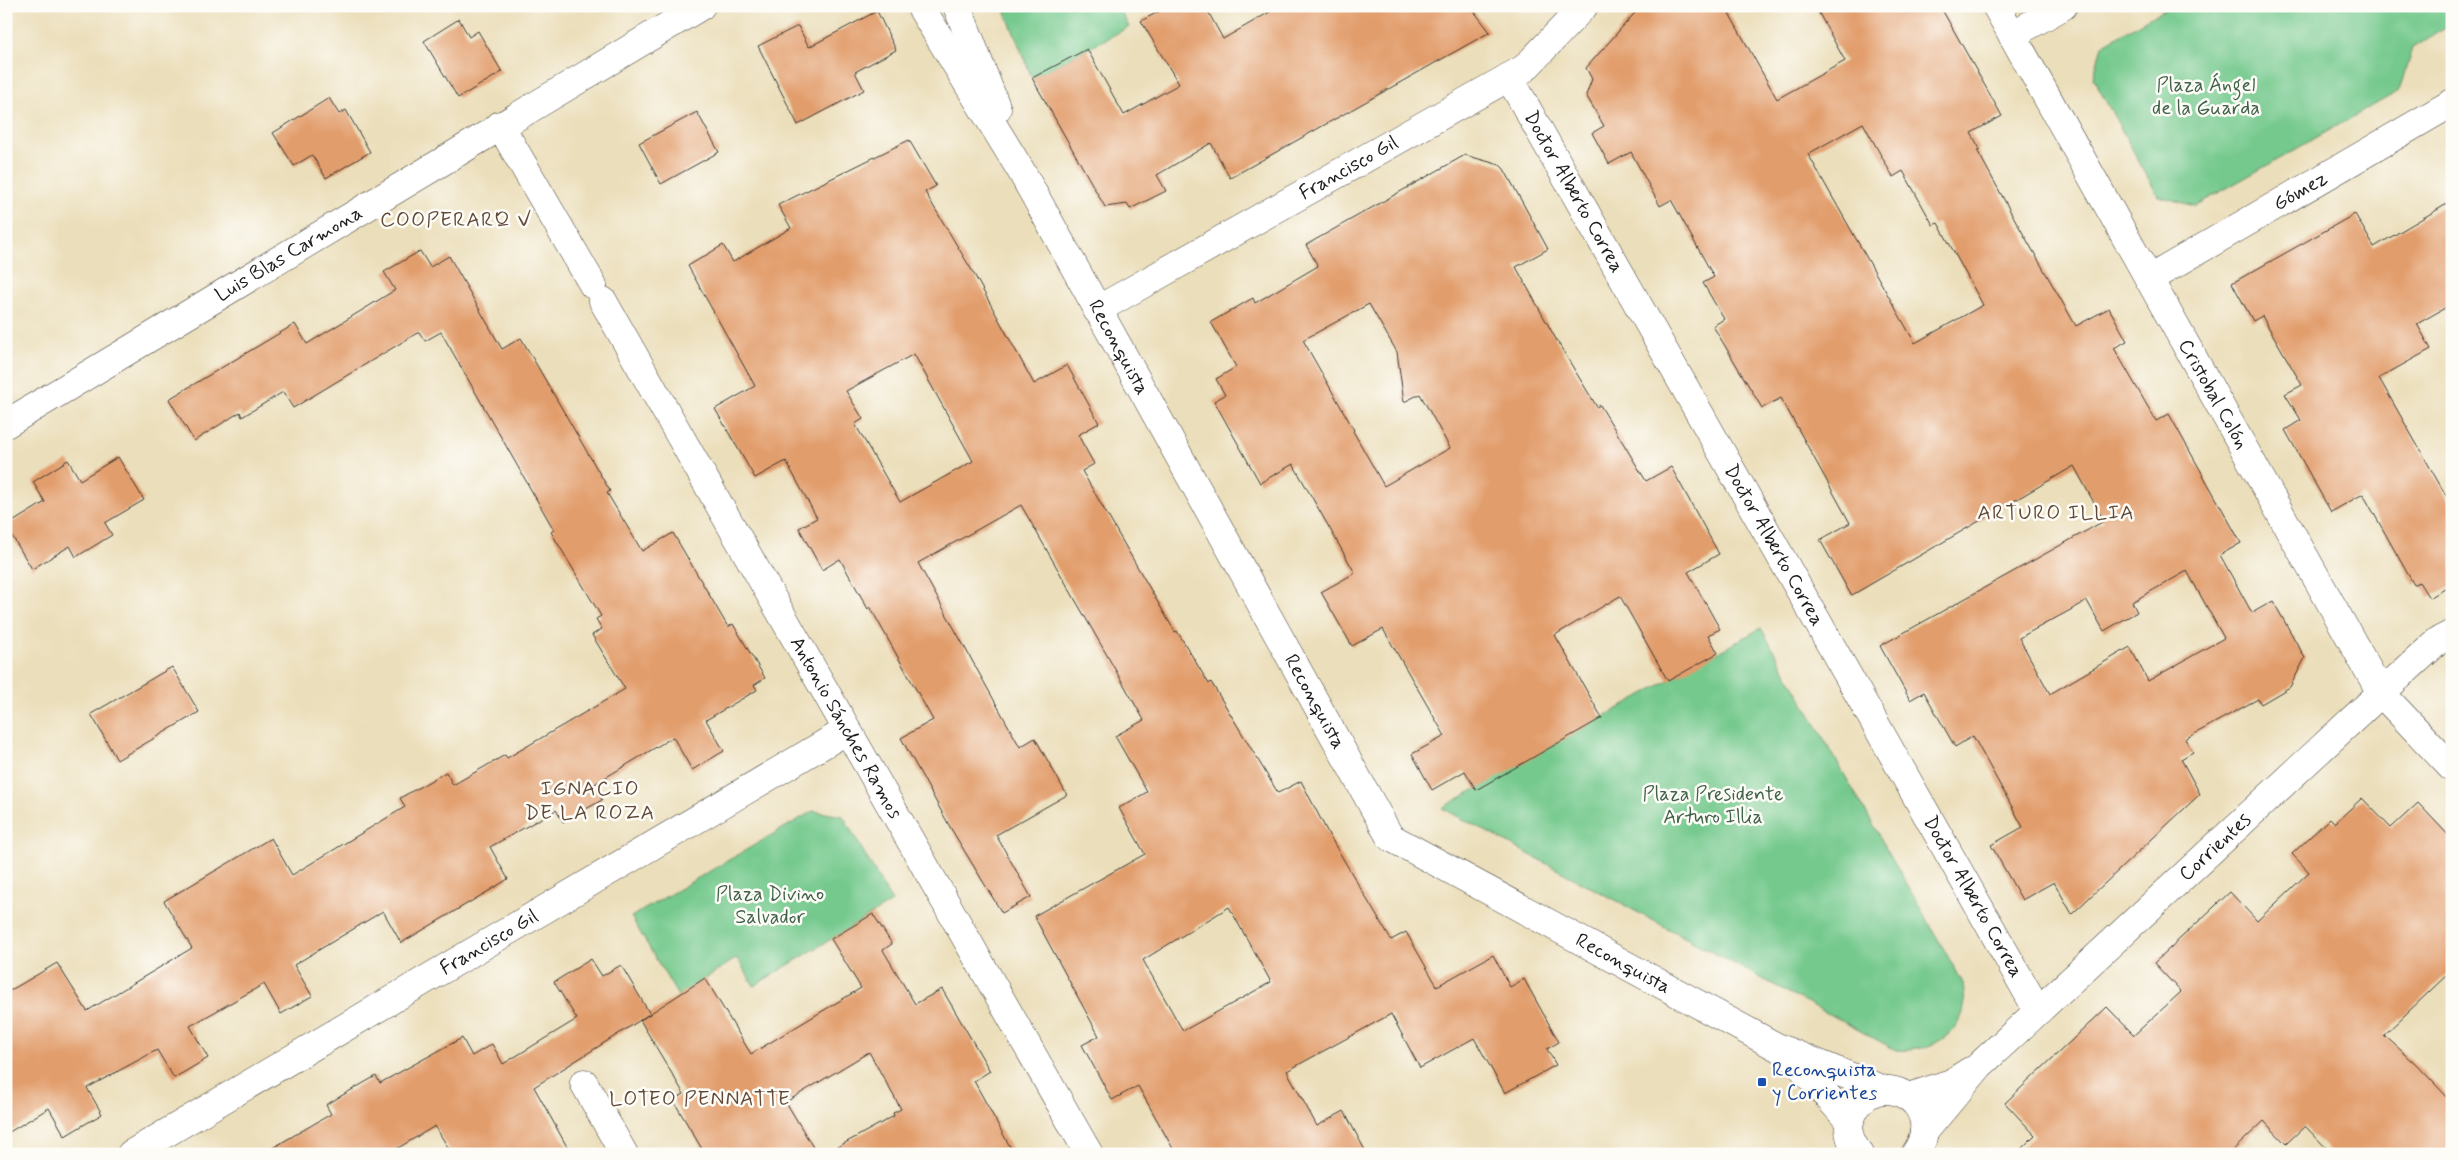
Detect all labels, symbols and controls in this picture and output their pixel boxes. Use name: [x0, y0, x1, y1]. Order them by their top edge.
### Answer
park label: Plaza Ángel de la Guarda: [2152, 72, 2260, 122]
street label: Doctor Alberto Correa: [1517, 106, 1631, 278]
street label: Francisco Gil: [1294, 129, 1403, 207]
street label: Gómez: [2268, 165, 2332, 217]
street label: Luis Blas Carmona: [210, 199, 367, 309]
district label: COOPERARQ V: [380, 206, 532, 234]
street label: Reconquista: [1082, 295, 1156, 400]
street label: Cristobal Colón: [2172, 334, 2255, 454]
street label: Doctor Alberto Correa: [1718, 459, 1831, 631]
district label: ARTURO ILLIA: [1977, 499, 2135, 527]
street label: Antonio Sánches Ramos: [783, 632, 909, 824]
street label: Reconquista: [1278, 649, 1352, 754]
district label: IGNACIO DE LA ROZA: [525, 775, 655, 827]
park label: Plaza Presidente Arturo Illia: [1643, 781, 1783, 831]
street label: Corrientes: [2173, 806, 2257, 887]
street label: Doctor Alberto Correa: [1917, 811, 2030, 983]
park label: Plaza Divino Salvador: [716, 881, 824, 931]
street label: Francisco Gil: [435, 903, 543, 982]
street label: Reconquista: [1571, 927, 1675, 1000]
place label: Reconquista y Corrientes: [1772, 1057, 1878, 1107]
marker: Reconquista y Corrientes: [1756, 1076, 1768, 1088]
district label: LOTEO PENNATTE: [609, 1085, 791, 1113]

